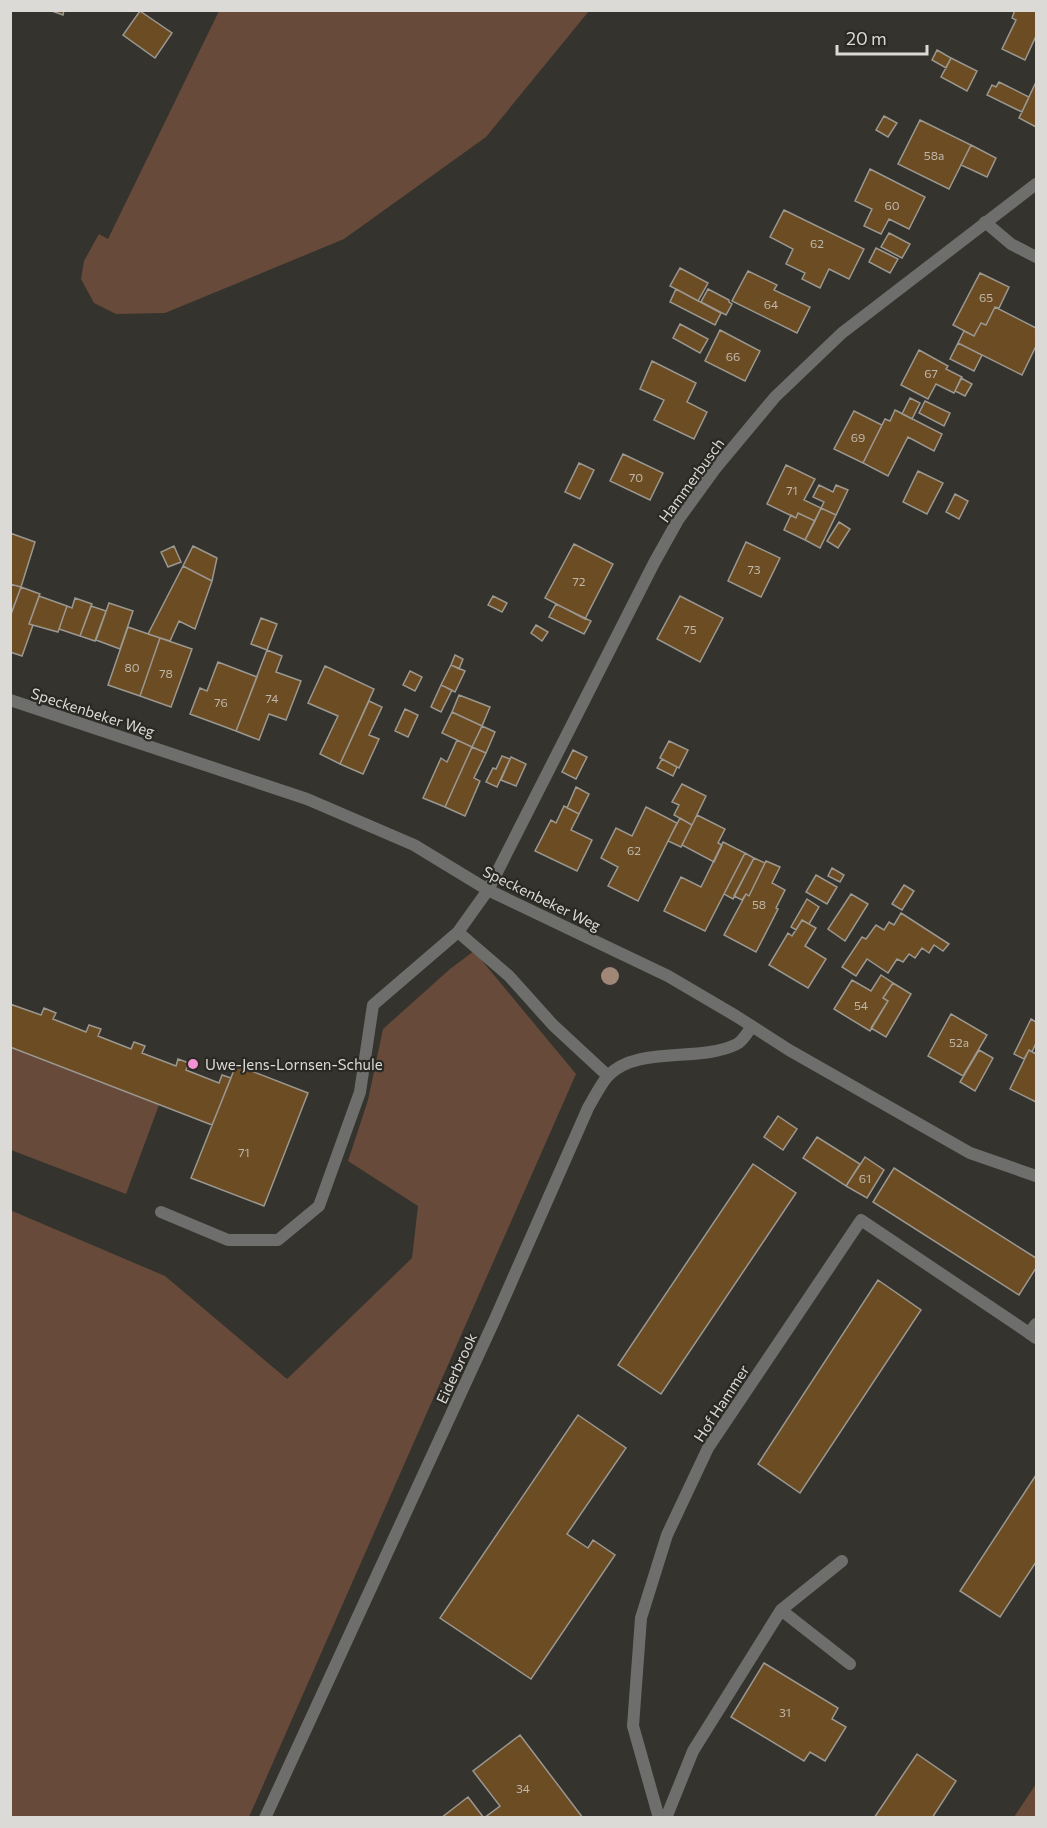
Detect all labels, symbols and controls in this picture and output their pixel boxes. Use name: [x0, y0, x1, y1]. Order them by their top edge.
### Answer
scale bar: [837, 18, 927, 56]
text: 20 m: [846, 27, 887, 49]
house number: 58a: [924, 148, 944, 162]
house number: 60: [884, 198, 900, 212]
house number: 62: [810, 236, 824, 250]
house number: 65: [979, 290, 993, 304]
house number: 64: [764, 297, 778, 311]
house number: 66: [726, 349, 740, 363]
house number: 67: [924, 366, 938, 380]
house number: 69: [851, 430, 865, 444]
street label: Hammerbusch: [655, 435, 727, 525]
house number: 70: [629, 470, 643, 484]
house number: 71: [786, 483, 798, 497]
house number: 73: [747, 562, 761, 576]
house number: 72: [573, 574, 586, 588]
house number: 75: [683, 622, 697, 636]
house number: 80: [124, 660, 140, 674]
house number: 78: [159, 666, 173, 680]
street label: Speckenbeker Weg: [29, 684, 157, 740]
house number: 74: [266, 691, 278, 705]
house number: 76: [214, 695, 228, 709]
house number: 62: [627, 843, 641, 857]
street label: Speckenbeker Weg: [480, 862, 604, 934]
house number: 58: [752, 897, 766, 911]
house number: 54: [854, 998, 868, 1012]
house number: 52a: [949, 1035, 969, 1049]
place label: Uwe-Jens-Lornsen-Schule: [205, 1055, 383, 1073]
marker: Uwe-Jens-Lornsen-Schule: [186, 1057, 200, 1071]
house number: 71: [238, 1145, 250, 1159]
house number: 61: [859, 1171, 871, 1185]
street label: Eiderbrook: [432, 1330, 480, 1406]
street label: Hof Hammer: [689, 1361, 753, 1445]
house number: 31: [779, 1705, 791, 1719]
house number: 34: [516, 1781, 530, 1795]

